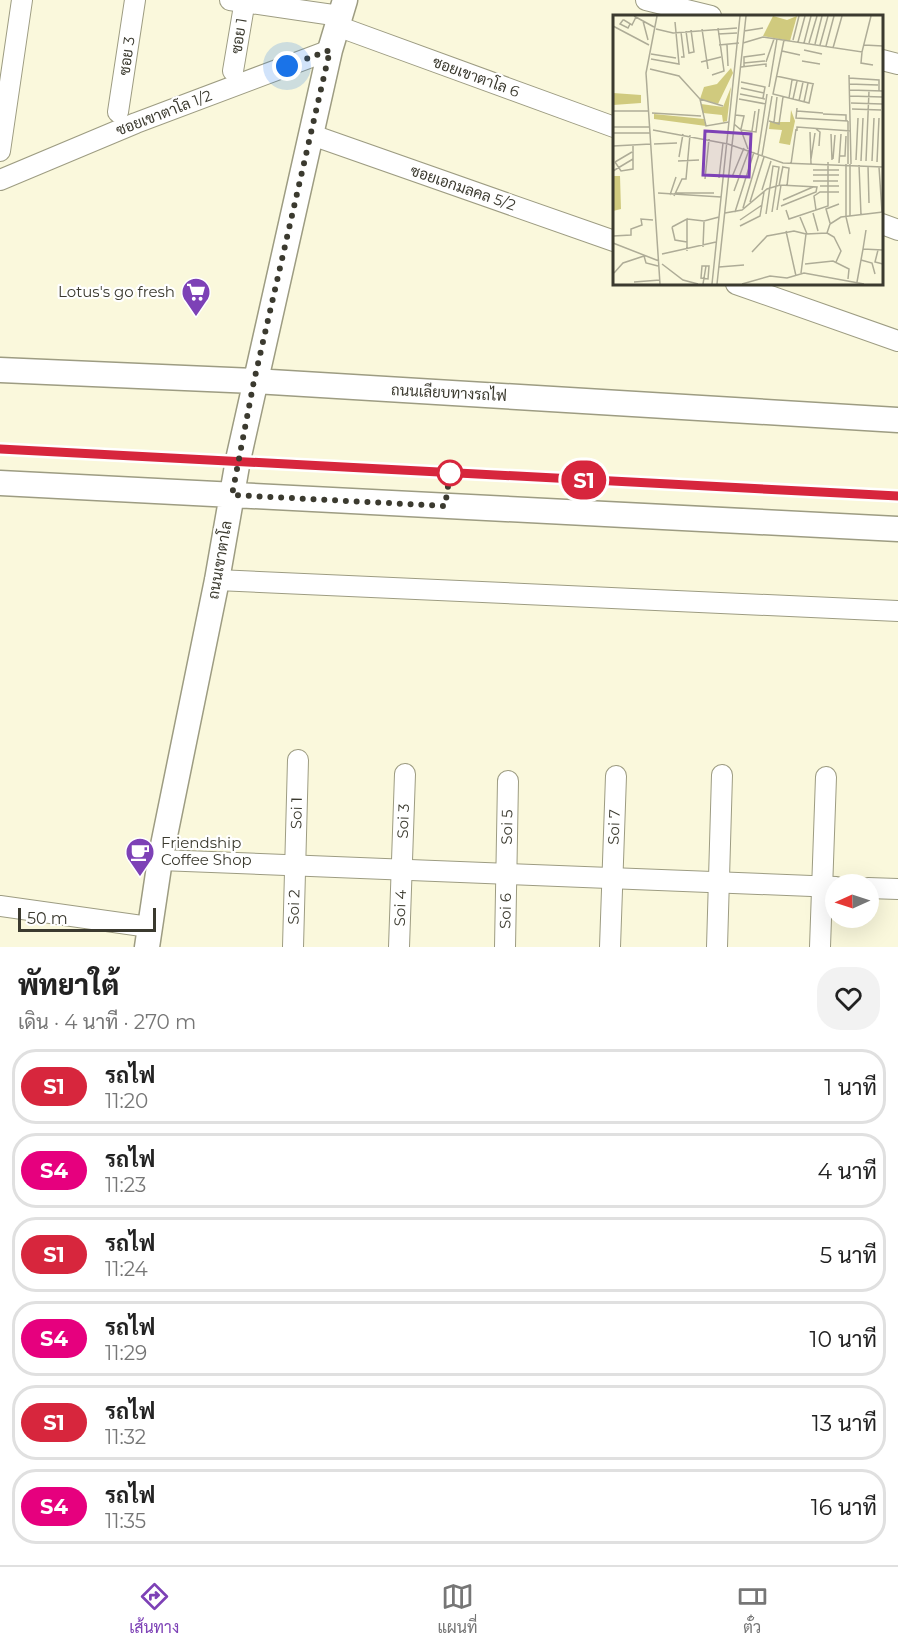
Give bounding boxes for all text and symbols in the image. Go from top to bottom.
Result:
inset map [613,15,883,285]
street label: ซอย 1 [226,17,251,55]
street label: ซอย 3 [114,35,139,77]
your location [272,51,302,81]
street label: ซอยเขาตาโล 6 [430,52,522,101]
street label: ซอยเขาตาโล 1/2 [113,86,214,140]
street label: ซอยเอกมลคล 5/2 [408,161,518,214]
supermarket icon: Lotus's go fresh [180,276,212,318]
place label: Lotus's go fresh [58,282,175,301]
street label: ถนนเลียบทางรถไฟ [391,380,507,405]
unlabelled marker [437,460,463,486]
line badge: S1 [557,460,611,500]
text: S1 [573,468,595,493]
street label: ถนนเขาตาโล [203,519,236,601]
street label: Soi 1 [286,797,306,829]
street label: Soi 3 [393,803,413,839]
street label: Soi 5 [497,809,516,845]
street label: Soi 7 [604,809,624,845]
place label: Friendship Coffee Shop [161,833,252,869]
cafe icon: Friendship Coffee Shop [124,836,156,878]
north arrow [825,874,879,928]
map controls [825,874,879,928]
street label: Soi 2 [284,889,304,925]
street label: Soi 4 [390,889,410,927]
street label: Soi 6 [495,893,515,929]
scale bar [18,905,156,932]
text: 50 m [27,909,68,928]
button: heart [817,967,880,1030]
text: พัทยาใต้ [18,968,119,1002]
text: เดิน · 4 นาที · 270 m [18,1010,196,1034]
text: รถไฟ [105,1062,155,1089]
text: S1 [43,1074,65,1099]
text: 1 นาที [824,1074,877,1101]
text: 11:20 [105,1089,148,1113]
text: รถไฟ [105,1146,155,1173]
text: S4 [40,1158,68,1183]
text: 4 นาที [818,1158,877,1185]
text: 11:23 [105,1173,146,1197]
text: รถไฟ [105,1230,155,1257]
text: S1 [43,1242,65,1267]
text: 5 นาที [820,1242,877,1269]
text: 11:24 [105,1257,148,1281]
text: รถไฟ [105,1314,155,1341]
text: S4 [40,1326,68,1351]
text: 10 นาที [810,1326,877,1353]
text: 11:29 [105,1341,147,1365]
text: รถไฟ [105,1398,155,1425]
text: S1 [43,1410,65,1435]
text: 13 นาที [812,1410,877,1437]
text: 11:32 [105,1425,146,1449]
text: รถไฟ [105,1482,155,1509]
text: S4 [40,1494,68,1519]
text: 16 นาที [811,1494,877,1521]
text: 11:35 [105,1509,146,1533]
tab: เส้นทาง [129,1580,179,1637]
tab: แผนที่ [438,1580,477,1637]
tab: ตั๋ว [736,1580,769,1637]

